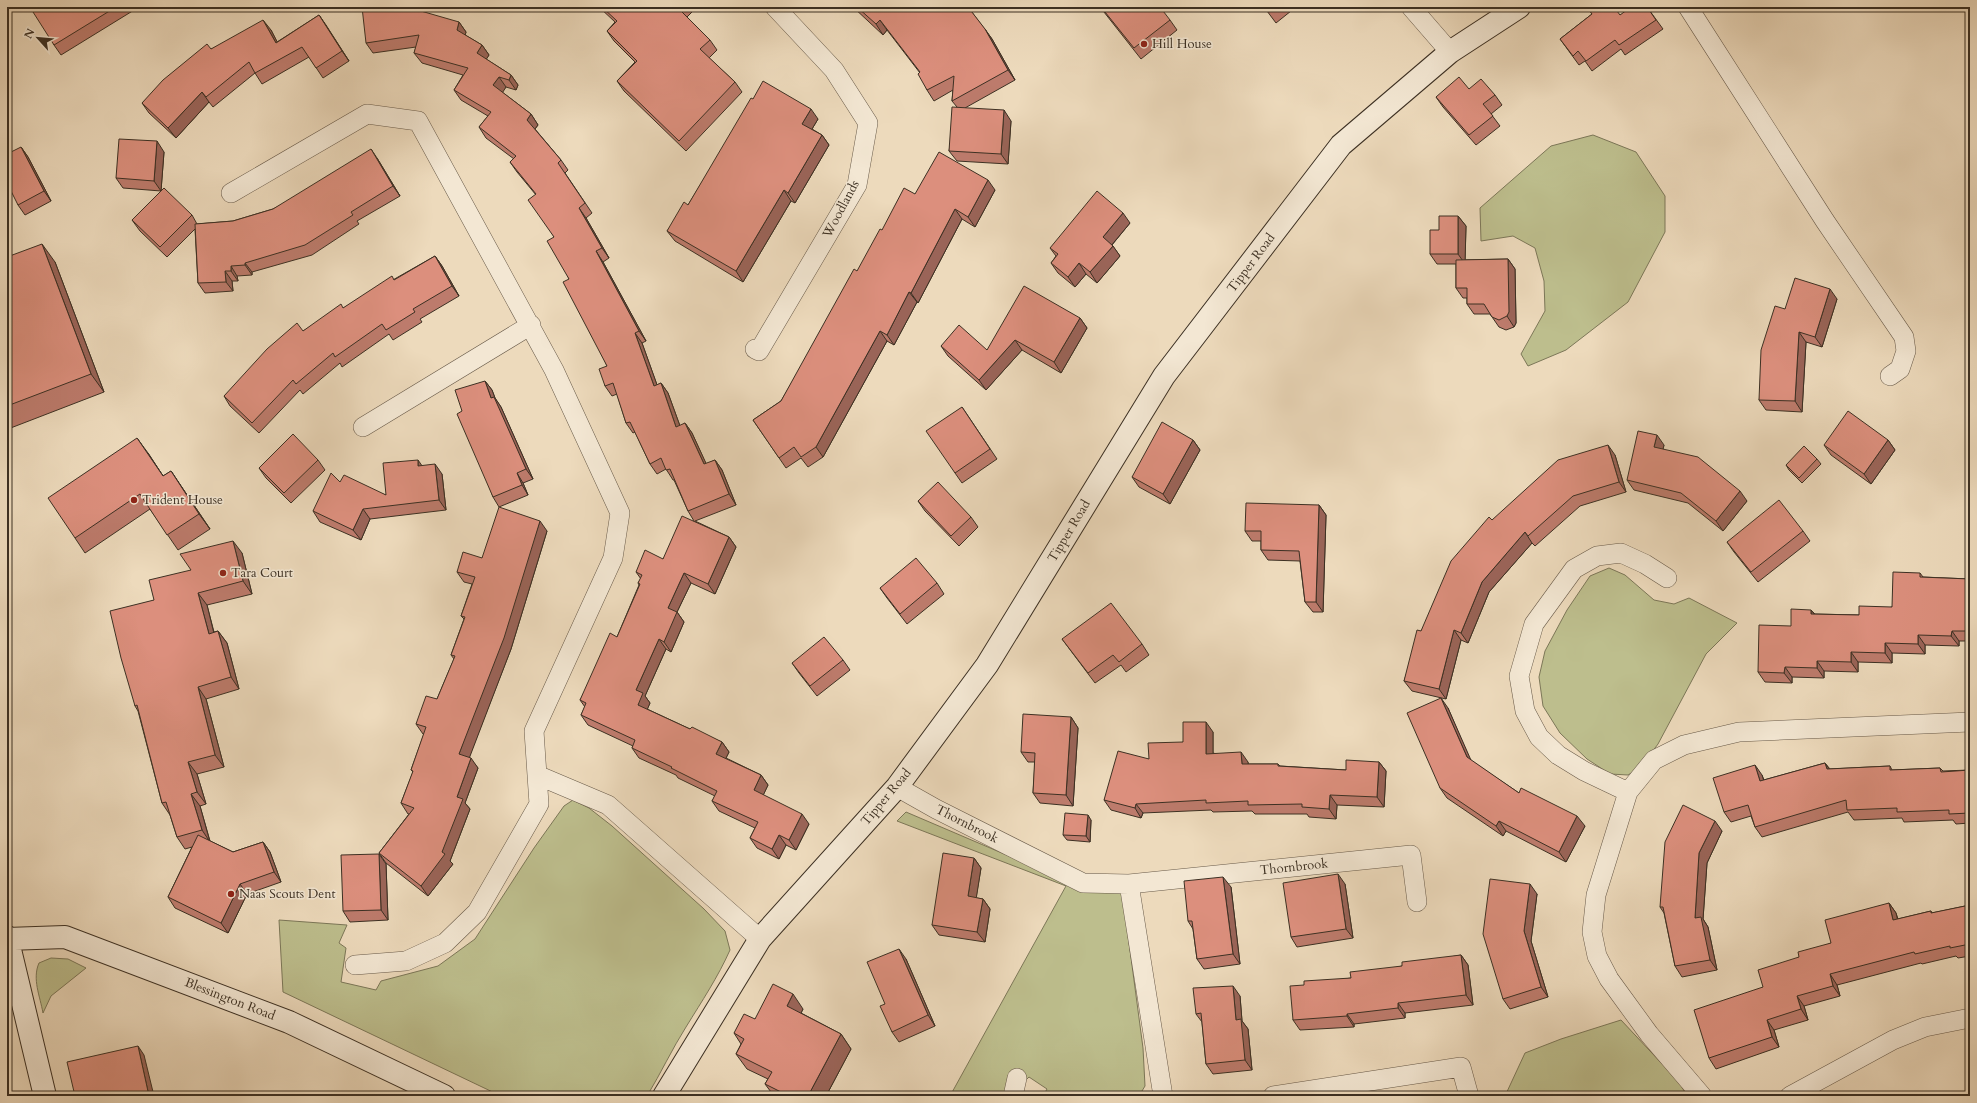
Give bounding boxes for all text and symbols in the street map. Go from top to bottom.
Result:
north arrow [18,18,58,58]
text: N [21,26,39,41]
place label: Hill House [1152,35,1212,53]
marker: Hill House [1139,39,1149,49]
street label: Woodlands [818,177,864,242]
street label: Tipper Road [1223,230,1279,296]
place label: Trident House [142,491,223,509]
marker: Trident House [129,495,139,505]
street label: Tipper Road [1043,496,1095,566]
place label: Tara Court [231,564,293,582]
marker: Tara Court [218,568,228,578]
street label: Tipper Road [857,764,915,830]
street label: Thornbrook [932,800,1002,848]
street label: Thornbrook [1259,854,1329,880]
place label: Naas Scouts Dent [239,885,336,903]
marker: Naas Scouts Dent [226,889,236,899]
street label: Blessington Road [182,973,278,1025]

